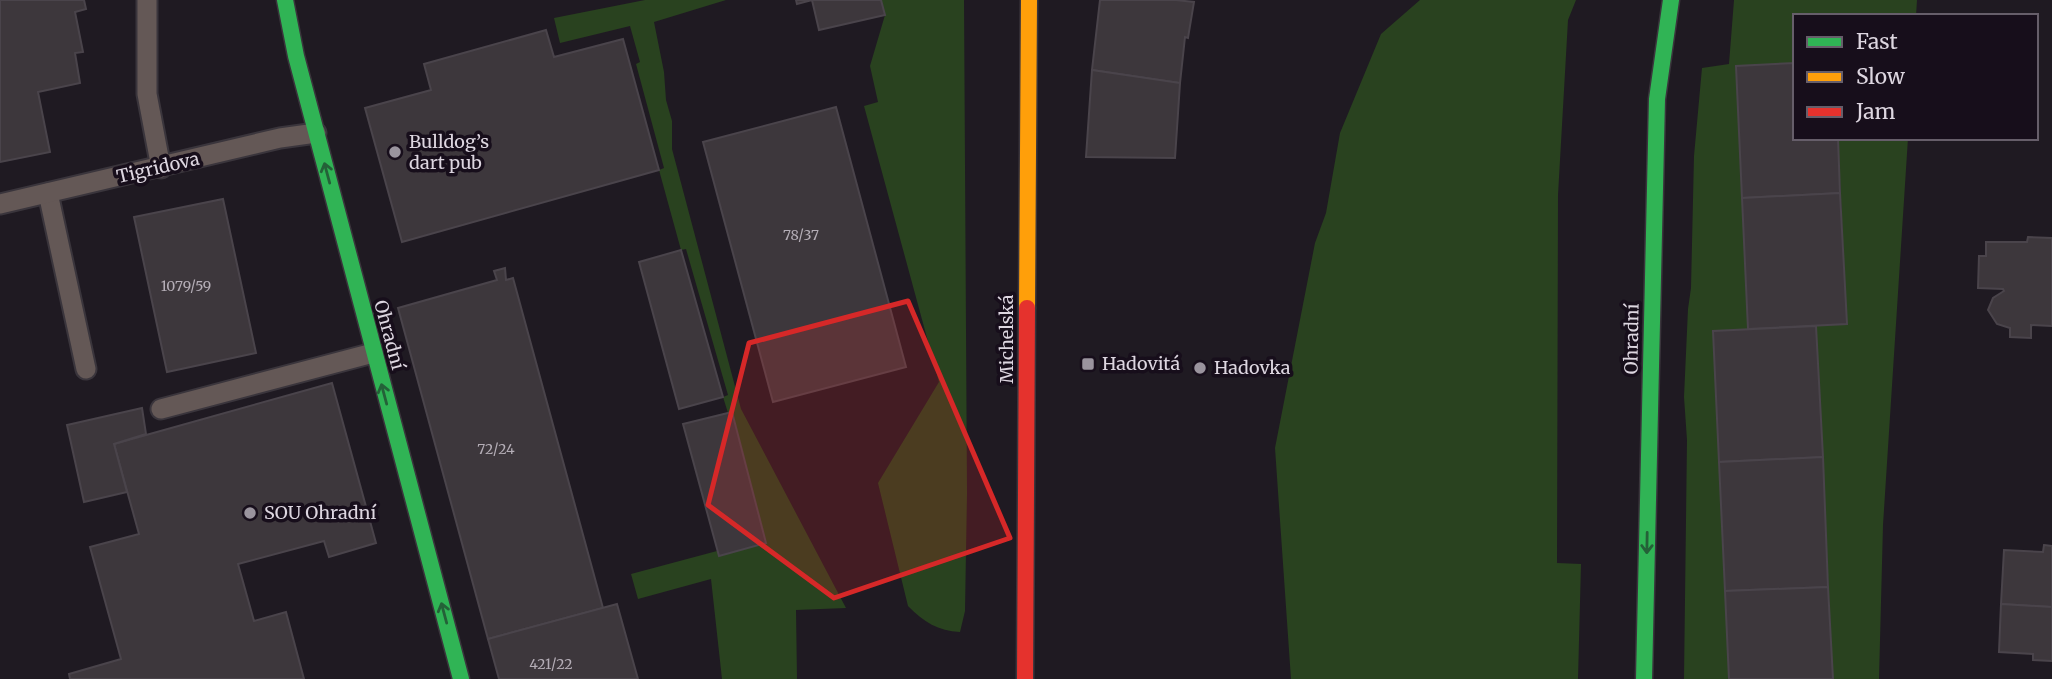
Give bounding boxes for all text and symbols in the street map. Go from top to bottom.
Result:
legend [1793,14,2038,140]
text: Fast [1856,28,1898,55]
text: Slow [1856,63,1905,90]
text: Jam [1855,98,1895,125]
place label: Bulldog’s dart pub [409,130,489,174]
marker: Bulldog’s dart pub [387,144,403,160]
street label: Tigridova [114,147,202,188]
one-way arrow [319,163,332,185]
house number: 78/37 [783,226,819,244]
house number: 1079/59 [161,277,211,295]
street label: Michelská [995,294,1018,383]
street label: Ohradní [369,298,410,373]
street label: Ohradní [1619,302,1644,375]
place label: Hadovitá [1102,352,1180,375]
marker: Hadovitá [1080,356,1096,372]
place label: Hadovka [1214,356,1291,379]
marker: Hadovka [1192,360,1208,376]
one-way arrow [377,383,390,405]
house number: 72/24 [477,440,515,458]
place label: SOU Ohradní [264,501,378,524]
marker: SOU Ohradní [242,505,258,521]
one-way arrow [1641,531,1654,554]
one-way arrow [436,602,449,624]
house number: 421/22 [529,655,573,673]

